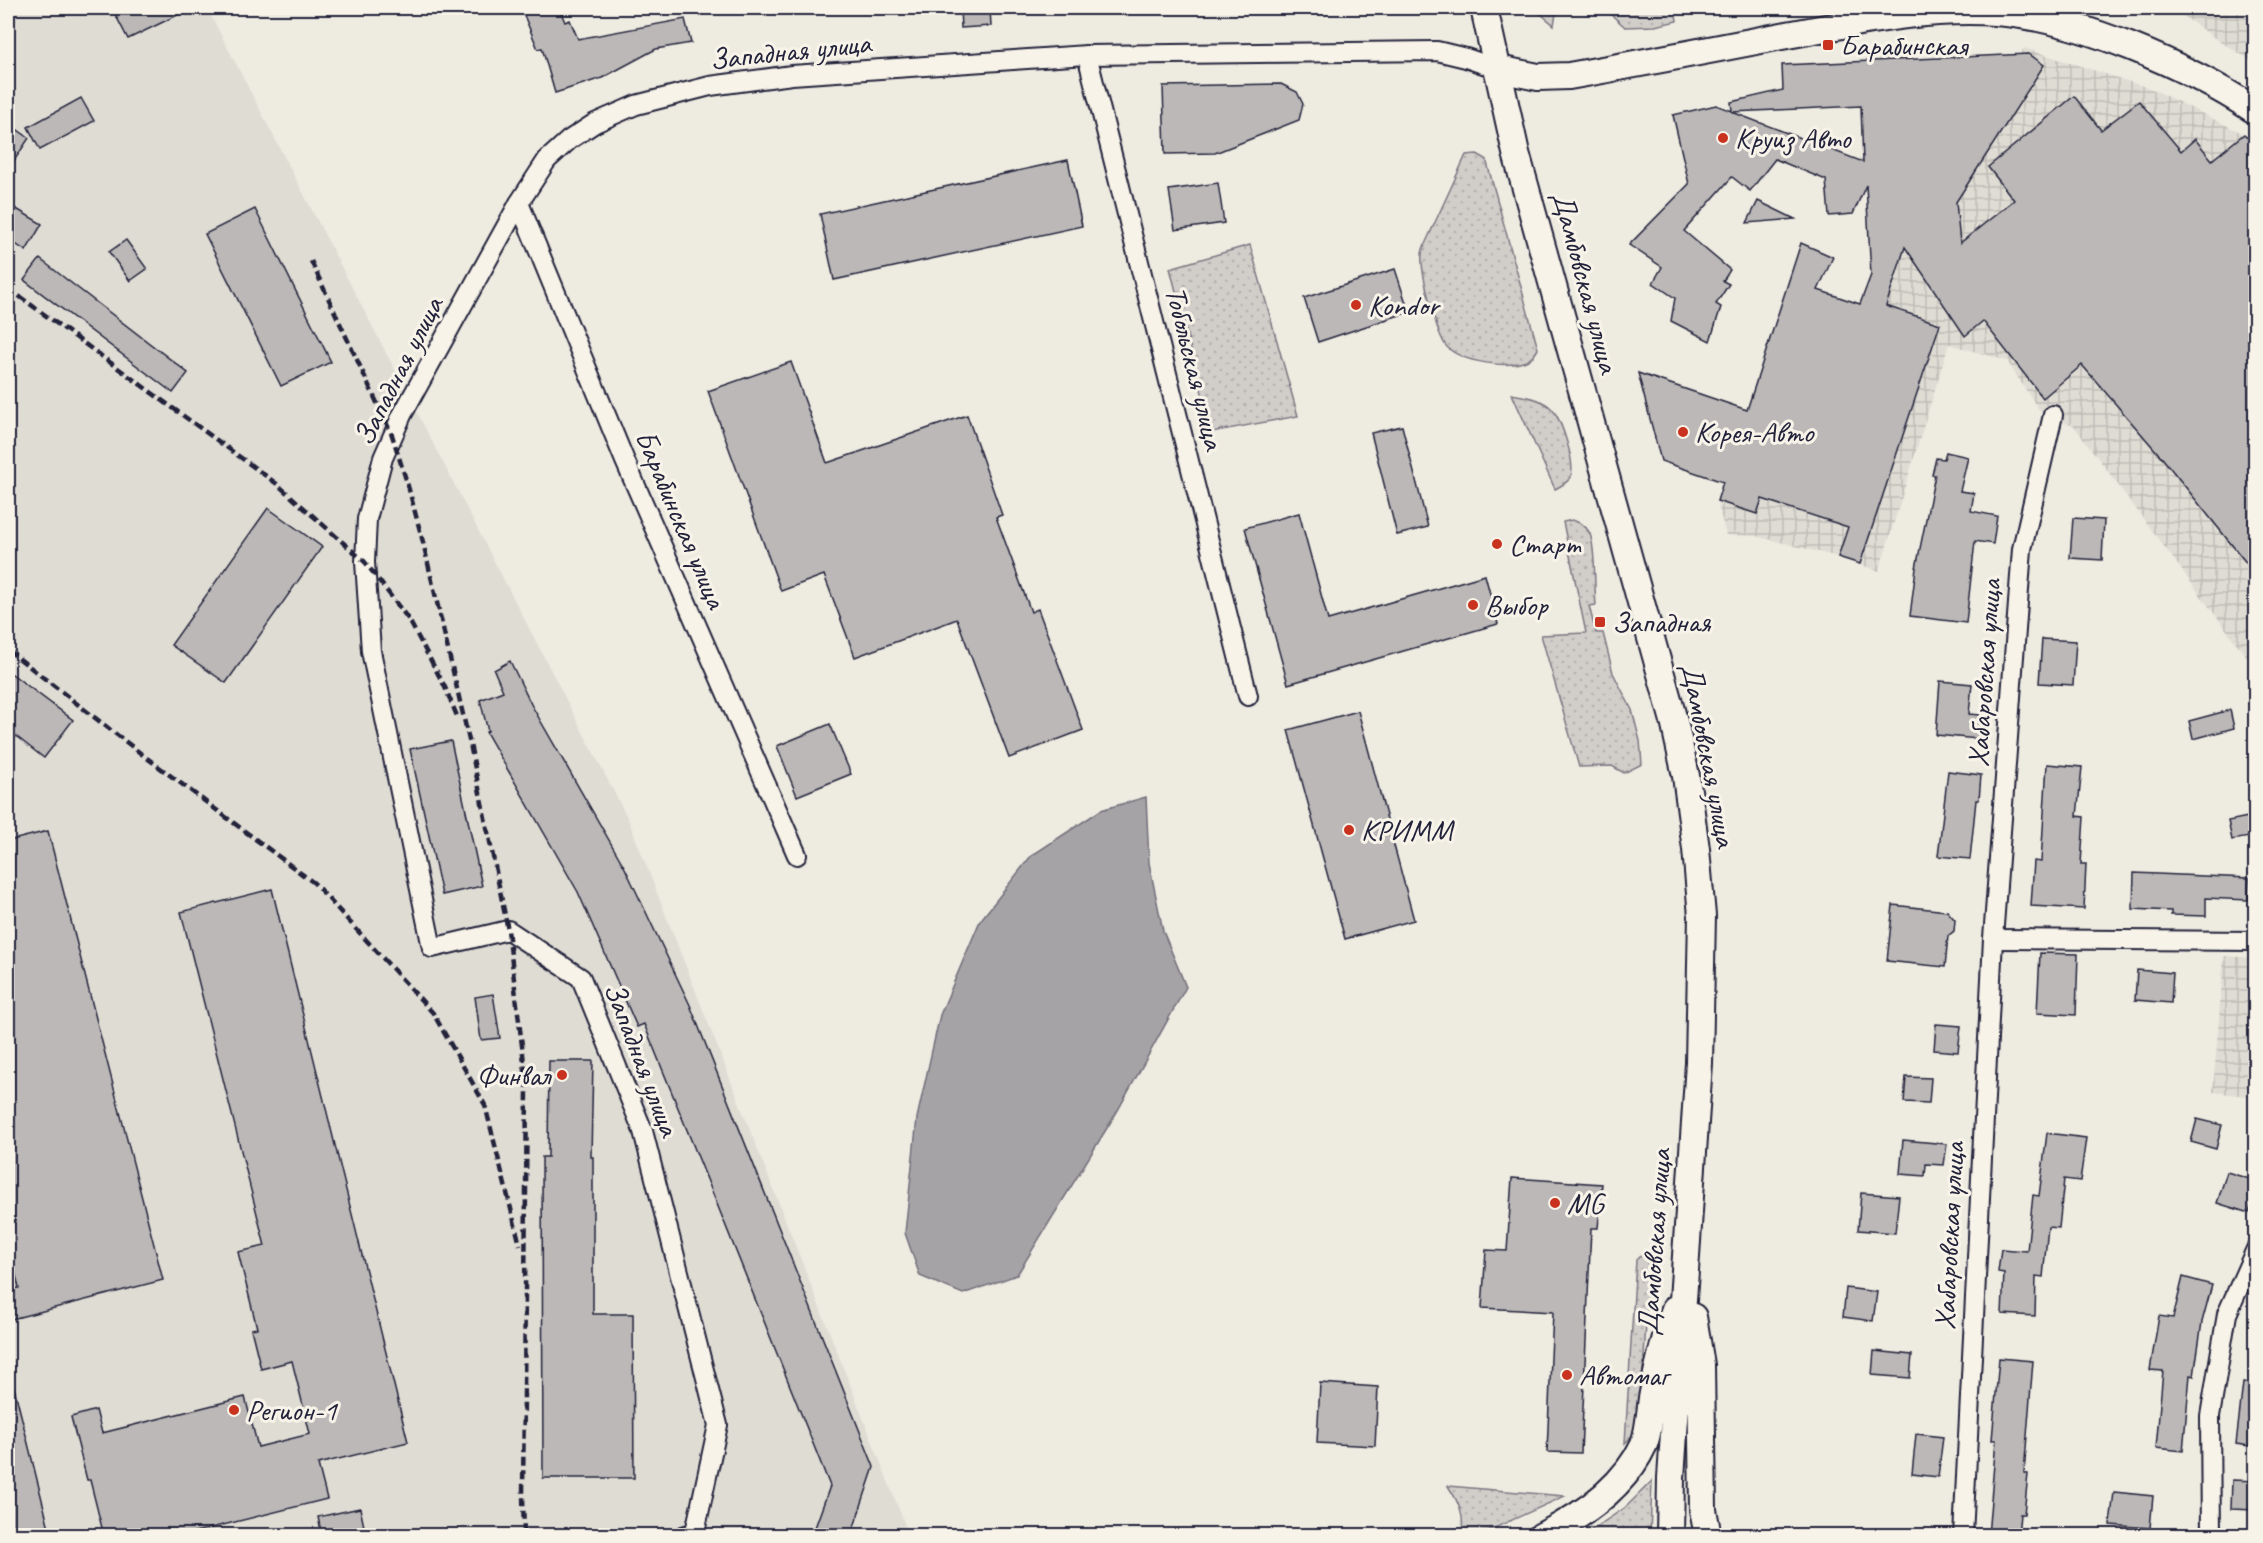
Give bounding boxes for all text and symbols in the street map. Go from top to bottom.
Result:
street label: Западная улица [708,23,874,78]
place label: Барабинская [1840,26,1970,64]
marker: Барабинская [1821,38,1835,52]
place label: Круиз Авто [1735,119,1852,157]
marker: Круиз Авто [1716,131,1730,145]
street label: Дамбовская улица [1544,187,1629,379]
street label: Тобольская улица [1156,283,1234,455]
place label: Kondor [1368,286,1441,324]
street label: Западная улица [344,289,452,452]
marker: Kondor [1349,298,1363,312]
place label: Корея-Авто [1695,413,1815,451]
street label: Барабинская улица [626,424,736,616]
marker: Корея-Авто [1676,425,1690,439]
place label: Старт [1509,525,1582,563]
marker: Старт [1490,537,1504,551]
street label: Хабаровская улица [1958,576,2010,768]
place label: Выбор [1485,586,1549,624]
marker: Выбор [1466,598,1480,612]
place label: Западная [1612,603,1711,641]
marker: Западная [1593,615,1607,629]
street label: Дамбовская улица [1673,660,1746,852]
place label: КРИММ [1361,811,1455,849]
marker: КРИММ [1342,823,1356,837]
street label: Западная улица [595,977,689,1143]
place label: Финвал [477,1056,552,1094]
marker: Финвал [555,1068,569,1082]
street label: Хабаровская улица [1925,1139,1973,1331]
street label: Дамбовская улица [1629,1146,1680,1336]
place label: MG [1567,1184,1607,1222]
marker: MG [1548,1196,1562,1210]
place label: Автомаг [1579,1356,1672,1394]
marker: Автомаг [1560,1368,1574,1382]
place label: Регион-1 [246,1391,338,1429]
marker: Регион-1 [227,1403,241,1417]

